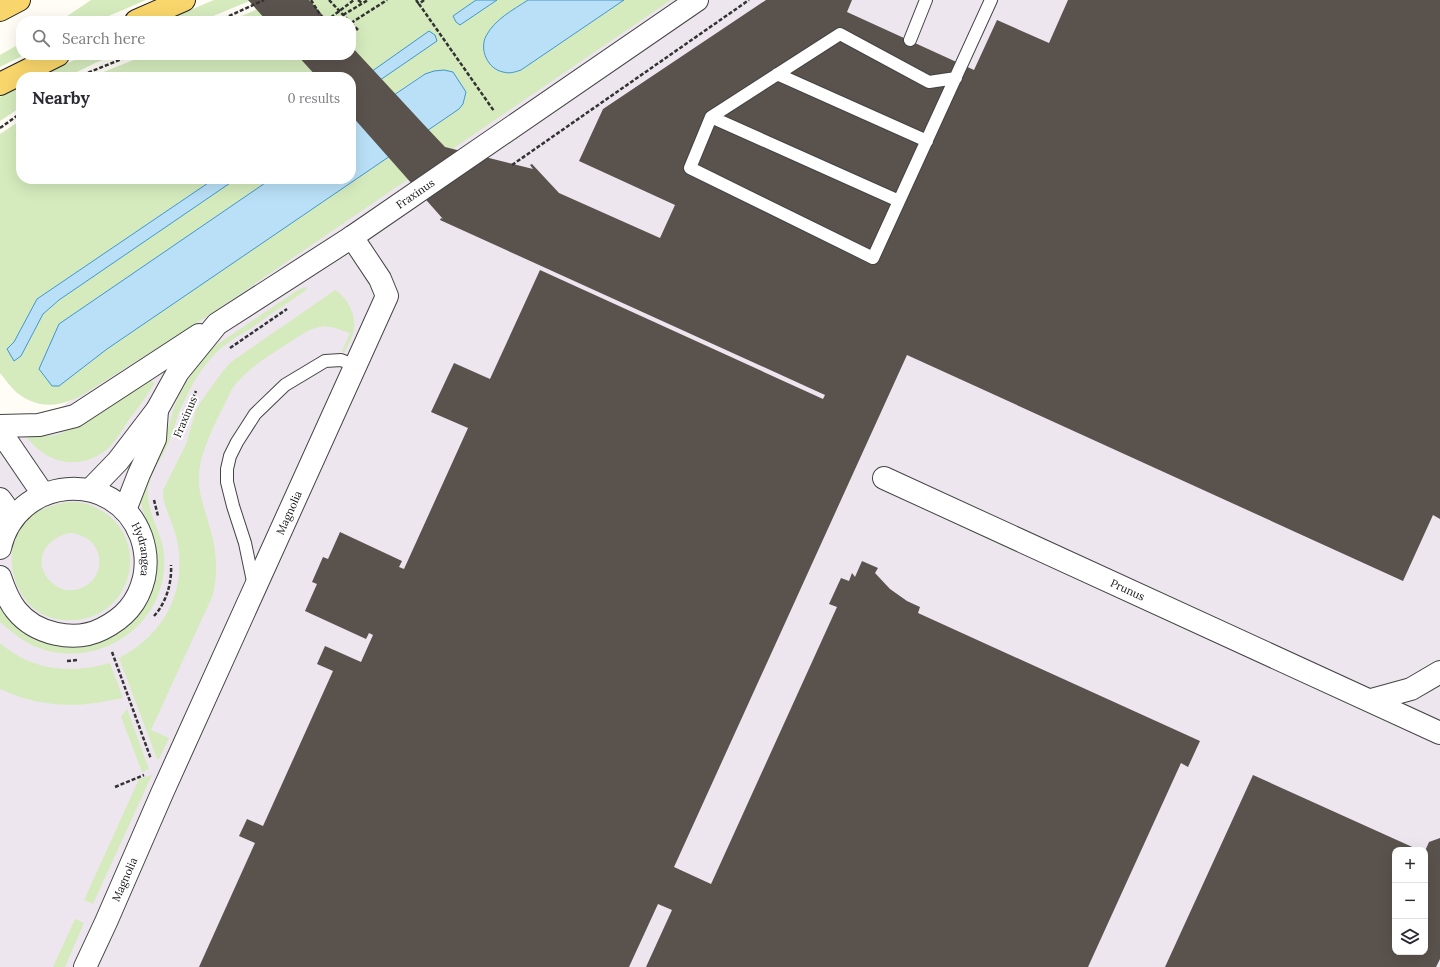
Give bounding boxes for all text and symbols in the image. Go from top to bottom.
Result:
search box [16,16,356,60]
icon: search [30,27,52,49]
text: Search here [62,29,145,48]
text: Nearby [32,87,90,109]
text: 0 results [288,90,340,107]
street label: Fraxinus [393,176,437,212]
street label: Fraxinus [170,394,200,440]
street label: Magnolia [273,488,305,537]
street label: Hydrangea [129,519,153,578]
street label: Prunus [1108,576,1147,604]
map controls [1392,847,1428,955]
button: + [1392,847,1428,883]
street label: Magnolia [109,855,140,904]
button: − [1392,883,1428,919]
button: layers [1392,919,1428,955]

